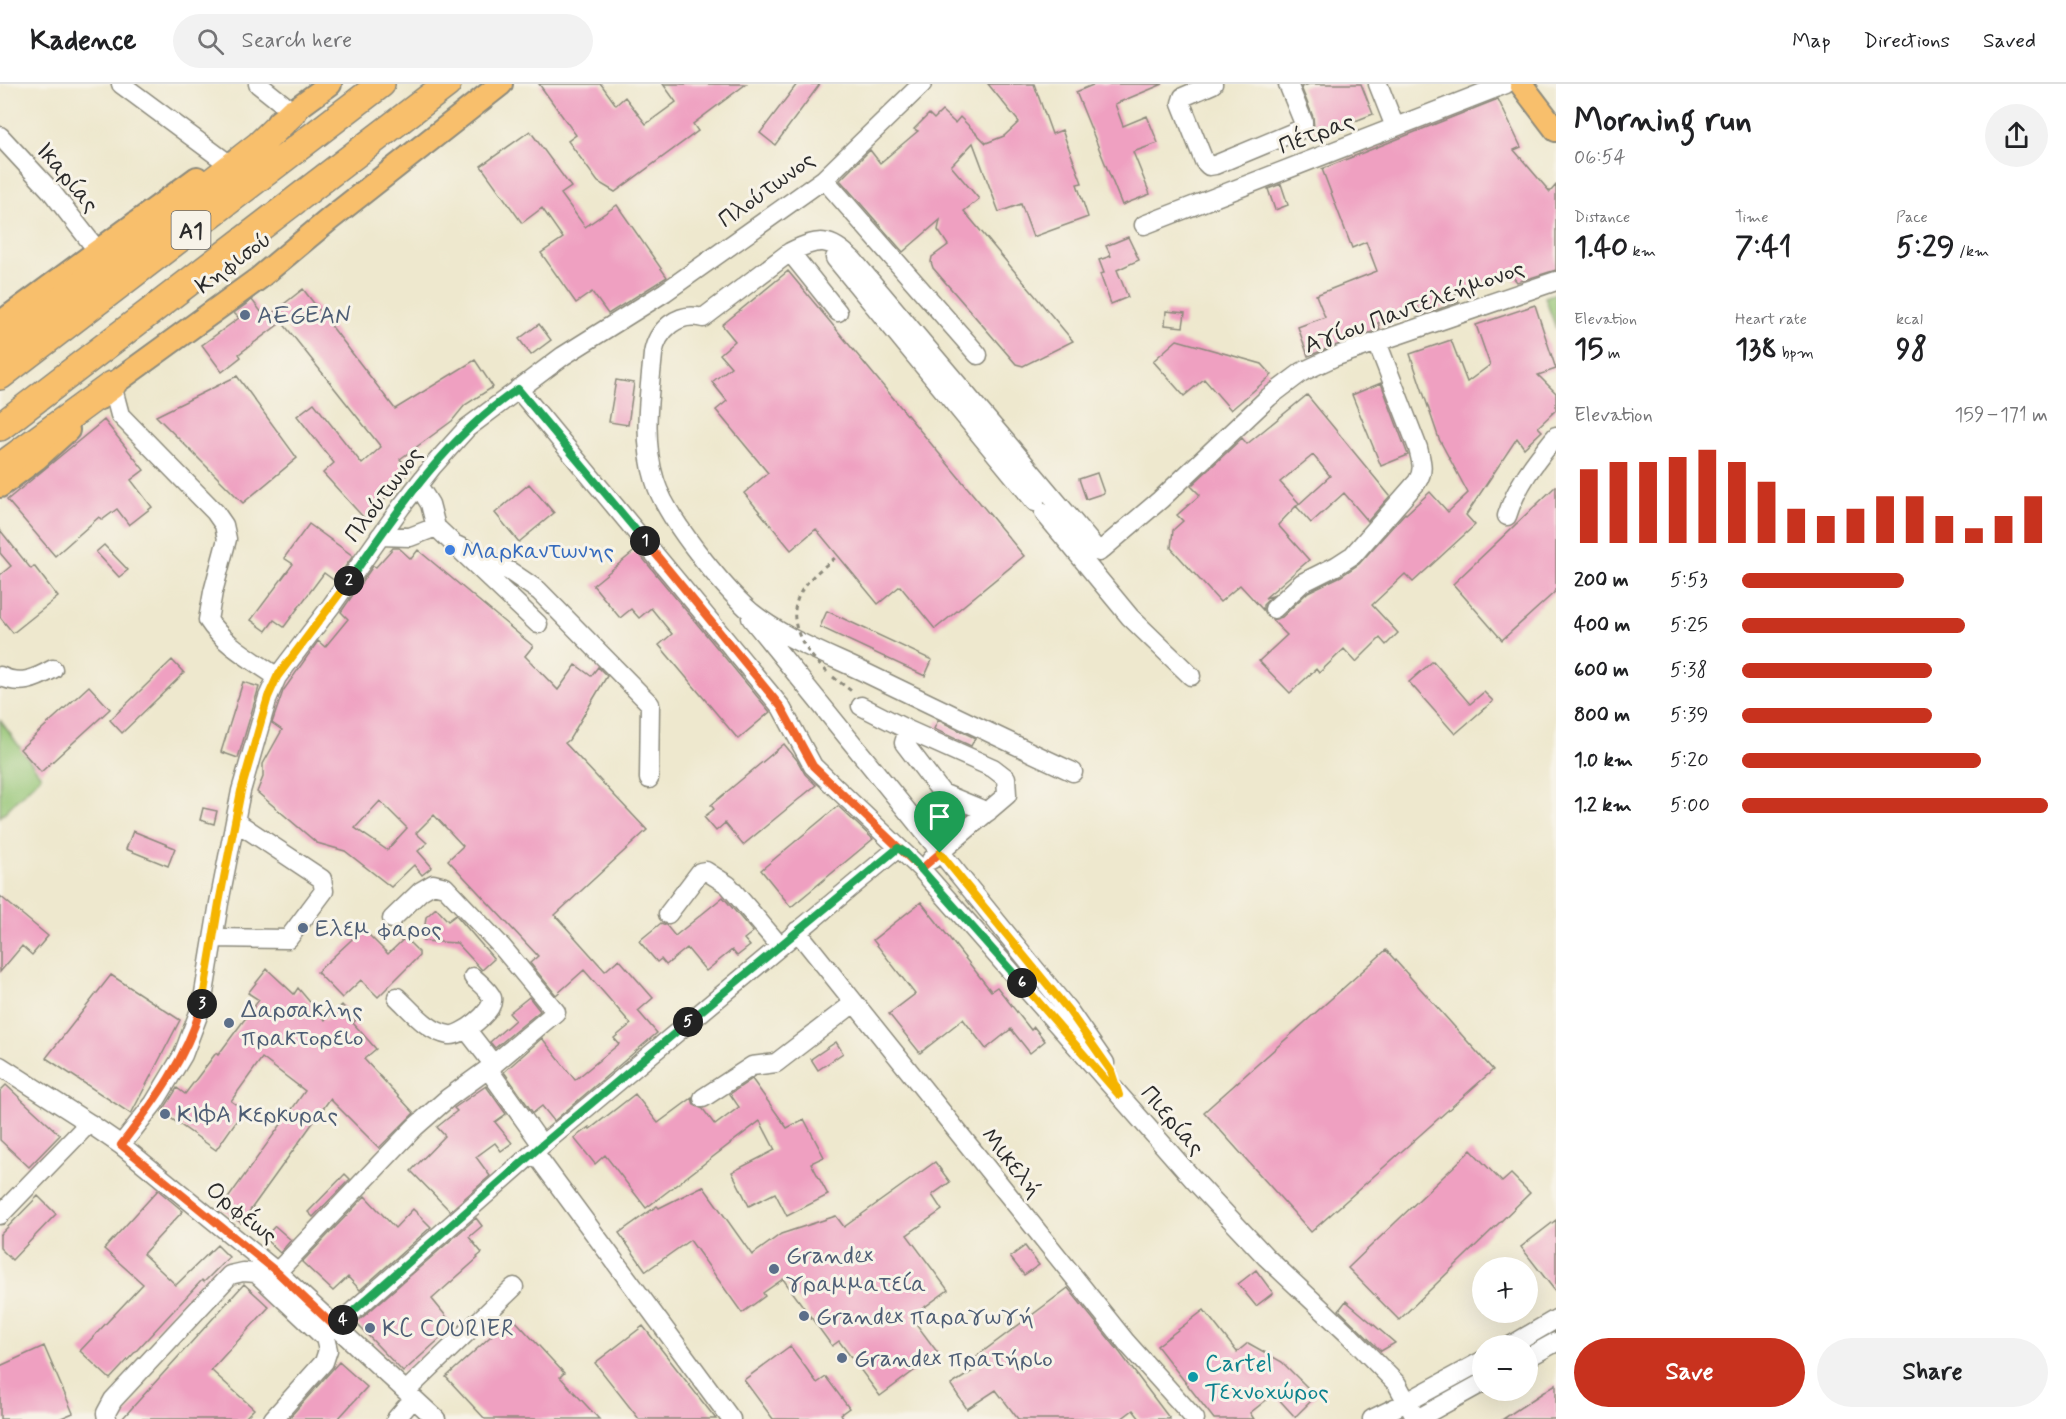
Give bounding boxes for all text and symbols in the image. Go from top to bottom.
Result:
search box [173,14,593,68]
text: Kadence [30,23,137,60]
icon: search [194,25,227,58]
text: Search here [242,27,352,55]
text: Map [1792,27,1831,55]
text: Directions [1864,27,1950,55]
text: Saved [1983,27,2036,55]
text: Morning run [1574,99,1752,143]
button: share [1985,104,2048,167]
street label: Πέτρας [1274,105,1359,163]
street label: Ικαρίας [28,136,105,220]
text: 06:54 [1574,144,1626,171]
street label: Πλούτωνος [712,145,821,236]
text: Distance [1574,207,1630,228]
text: Time [1735,207,1769,228]
text: Pace [1896,207,1928,228]
road number: Α1 [172,211,210,249]
street label: Κηφισού [190,224,278,302]
text: 1.40 [1574,228,1628,267]
text: 7:41 [1735,228,1792,267]
text: 5:29 [1896,228,1955,267]
text: km [1628,241,1656,262]
text: /km [1955,241,1989,262]
street label: Αγίου Παντελεήμονος [1300,253,1529,362]
place label: AEGEAN [257,301,352,332]
marker: AEGEAN [238,308,252,322]
text: Elevation [1574,309,1637,330]
text: Heart rate [1735,309,1807,330]
text: kcal [1896,309,1923,330]
text: 15 [1574,330,1603,369]
text: 138 [1735,330,1777,369]
text: 98 [1896,330,1927,369]
text: m [1603,343,1620,364]
text: bpm [1777,343,1814,364]
text: Elevation [1574,402,1653,429]
text: 159–171 m [1954,402,2048,429]
street label: Πλούτωνος [338,441,430,549]
pin: 1 [630,526,660,556]
text: 1 [641,530,649,551]
place label: Μαρκαντωνης [462,536,614,567]
marker: Μαρκαντωνης [443,543,457,557]
pin: 2 [334,566,364,596]
text: 200 m [1574,567,1629,594]
text: 5:53 [1670,567,1708,594]
text: 2 [345,570,353,591]
text: 400 m [1574,612,1630,639]
text: 5:25 [1670,612,1708,639]
text: 600 m [1574,657,1629,684]
text: 5:38 [1670,657,1707,684]
text: 800 m [1574,702,1630,729]
text: 5:39 [1670,702,1708,729]
text: 1.0 km [1574,747,1633,774]
text: 5:20 [1670,747,1709,774]
pin [914,791,965,853]
text: 1.2 km [1574,792,1631,819]
text: 5:00 [1670,792,1710,819]
icon: arrive [923,800,956,833]
place label: Ελεμ φαρος [315,914,442,945]
marker: Ελεμ φαρος [296,921,310,935]
pin: 6 [1007,968,1037,998]
text: 6 [1018,972,1026,993]
pin: 3 [187,989,217,1019]
text: 3 [198,993,206,1014]
place label: Δαρσακλης πρακτορειο [241,995,363,1054]
pin: 5 [673,1007,703,1037]
text: 5 [683,1011,693,1032]
marker: Δαρσακλης πρακτορειο [222,1016,236,1030]
street label: Πιερίας [1133,1079,1211,1163]
place label: ΚΙΦΑ Κερκυρας [177,1100,338,1131]
marker: ΚΙΦΑ Κερκυρας [158,1107,172,1121]
street label: Μικελή [973,1121,1049,1205]
street label: Ορφέως [199,1174,284,1252]
place label: Grandex γραμματεία [786,1241,926,1300]
map controls [1472,1257,1538,1401]
button: + [1472,1257,1538,1323]
marker: Grandex γραμματεία [767,1262,781,1276]
place label: Grandex παραγωγή [816,1302,1034,1333]
pin: 4 [328,1305,358,1335]
text: 4 [338,1309,348,1330]
marker: Grandex παραγωγή [797,1309,811,1323]
place label: KC COURIER [382,1314,514,1345]
marker: KC COURIER [363,1321,377,1335]
button: − [1472,1335,1538,1401]
button: Save [1574,1338,1805,1407]
button: Share [1817,1338,2048,1407]
place label: Grandex πρατήριο [854,1344,1053,1375]
place label: Cartel Τεχνοχώρος [1205,1349,1329,1408]
marker: Grandex πρατήριο [835,1351,849,1365]
marker: Cartel Τεχνοχώρος [1186,1370,1200,1384]

